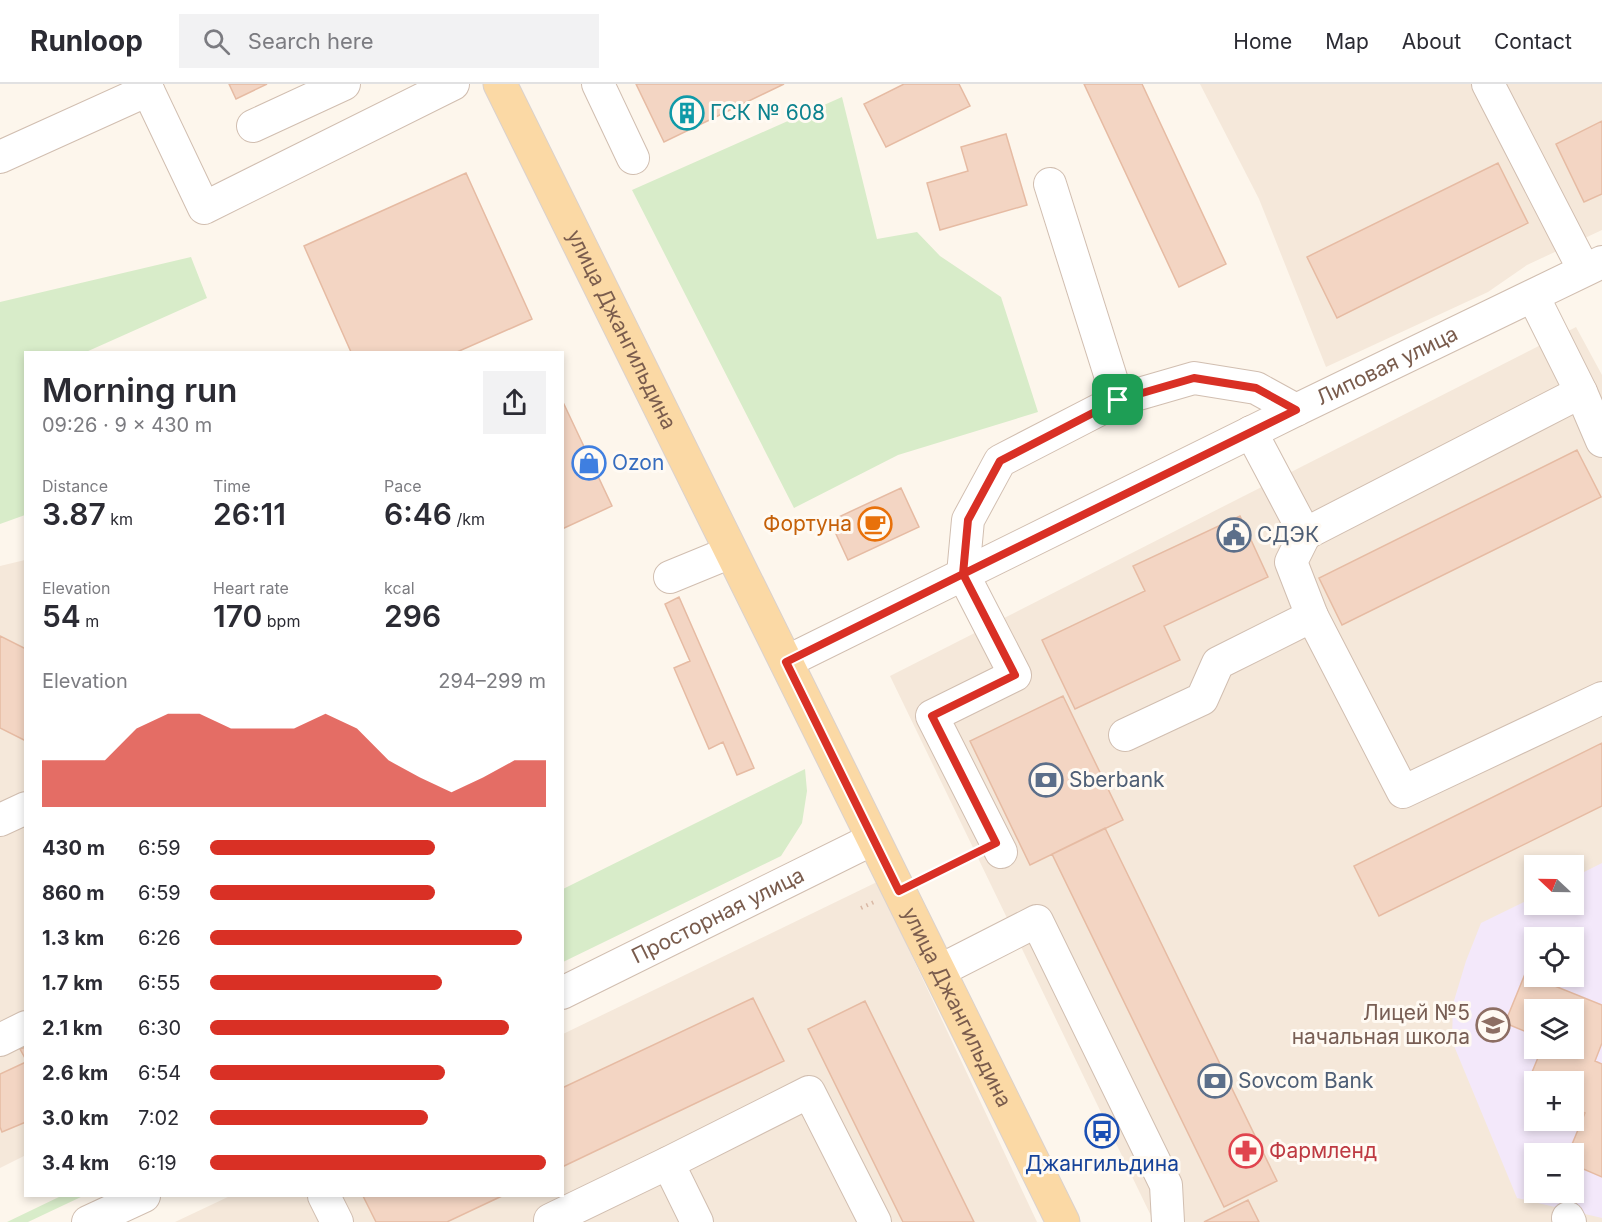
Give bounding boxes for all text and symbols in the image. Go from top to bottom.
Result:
search box [179,14,599,68]
text: Runloop [30,24,143,58]
icon: search [200,25,233,58]
text: Search here [248,28,374,54]
text: Home [1233,29,1292,54]
text: Map [1325,29,1369,54]
text: About [1402,29,1461,54]
text: Contact [1494,29,1572,54]
building icon: ГСК № 608 [669,95,705,131]
place label: ГСК № 608 [710,100,825,125]
street label: улица Джангильдина [562,225,682,433]
street label: Липовая улица [1312,321,1462,410]
text: Morning run [42,370,237,410]
button: share [483,371,546,434]
pin [1092,374,1143,425]
icon: arrive [1101,383,1134,416]
text: 09:26 · 9 × 430 m [42,413,212,437]
shop icon: Ozon [571,445,607,481]
place label: Ozon [612,450,664,475]
text: Distance [42,476,108,496]
text: Time [213,476,251,496]
text: Pace [384,476,422,496]
text: 3.87 [42,496,106,532]
text: 26:11 [213,496,286,532]
text: 6:46 [384,496,452,532]
cafe icon: Фортуна [857,506,893,542]
text: km [106,509,133,529]
text: /km [452,509,485,529]
place label: Фортуна [763,511,852,536]
public building icon: СДЭК [1216,517,1252,553]
place label: СДЭК [1257,522,1319,547]
text: Elevation [42,578,111,598]
text: Heart rate [213,578,289,598]
text: kcal [384,578,415,598]
text: 54 [42,598,81,634]
text: 170 [213,598,262,634]
text: 296 [384,598,441,634]
text: m [81,611,99,631]
text: bpm [262,611,300,631]
text: Elevation [42,669,128,693]
text: 294–299 m [438,669,546,693]
bank icon: Sberbank [1028,762,1064,798]
place label: Sberbank [1069,767,1165,792]
text: 430 m [42,836,105,860]
text: 6:59 [138,836,181,860]
north arrow [1524,855,1584,915]
map controls [1524,855,1584,1203]
street label: Просторная улица [627,862,808,969]
text: 860 m [42,881,104,905]
text: 6:59 [138,881,181,905]
street label: улица Джангильдина [897,903,1017,1111]
text: 1.3 km [42,926,104,950]
text: 6:26 [138,926,181,950]
button: locate [1524,927,1584,987]
text: 1.7 km [42,971,103,995]
text: 6:55 [138,971,180,995]
button: layers [1524,999,1584,1059]
place label: Лицей №5 начальная школа [1292,1000,1470,1049]
school or university icon: Лицей №5 начальная школа [1475,1007,1511,1043]
text: 2.1 km [42,1016,103,1040]
text: 6:30 [138,1016,181,1040]
text: 2.6 km [42,1061,108,1085]
text: 6:54 [138,1061,181,1085]
bank icon: Sovcom Bank [1197,1063,1233,1099]
place label: Sovcom Bank [1238,1068,1374,1093]
button: + [1524,1071,1584,1131]
text: 3.0 km [42,1106,109,1130]
text: 7:02 [138,1106,179,1130]
bus stop icon: Джангильдина [1084,1113,1120,1149]
pharmacy icon: Фармленд [1228,1133,1264,1169]
place label: Фармленд [1269,1138,1377,1163]
button: − [1524,1143,1584,1203]
text: 3.4 km [42,1151,109,1175]
text: 6:19 [138,1151,177,1175]
place label: Джангильдина [1025,1151,1179,1176]

